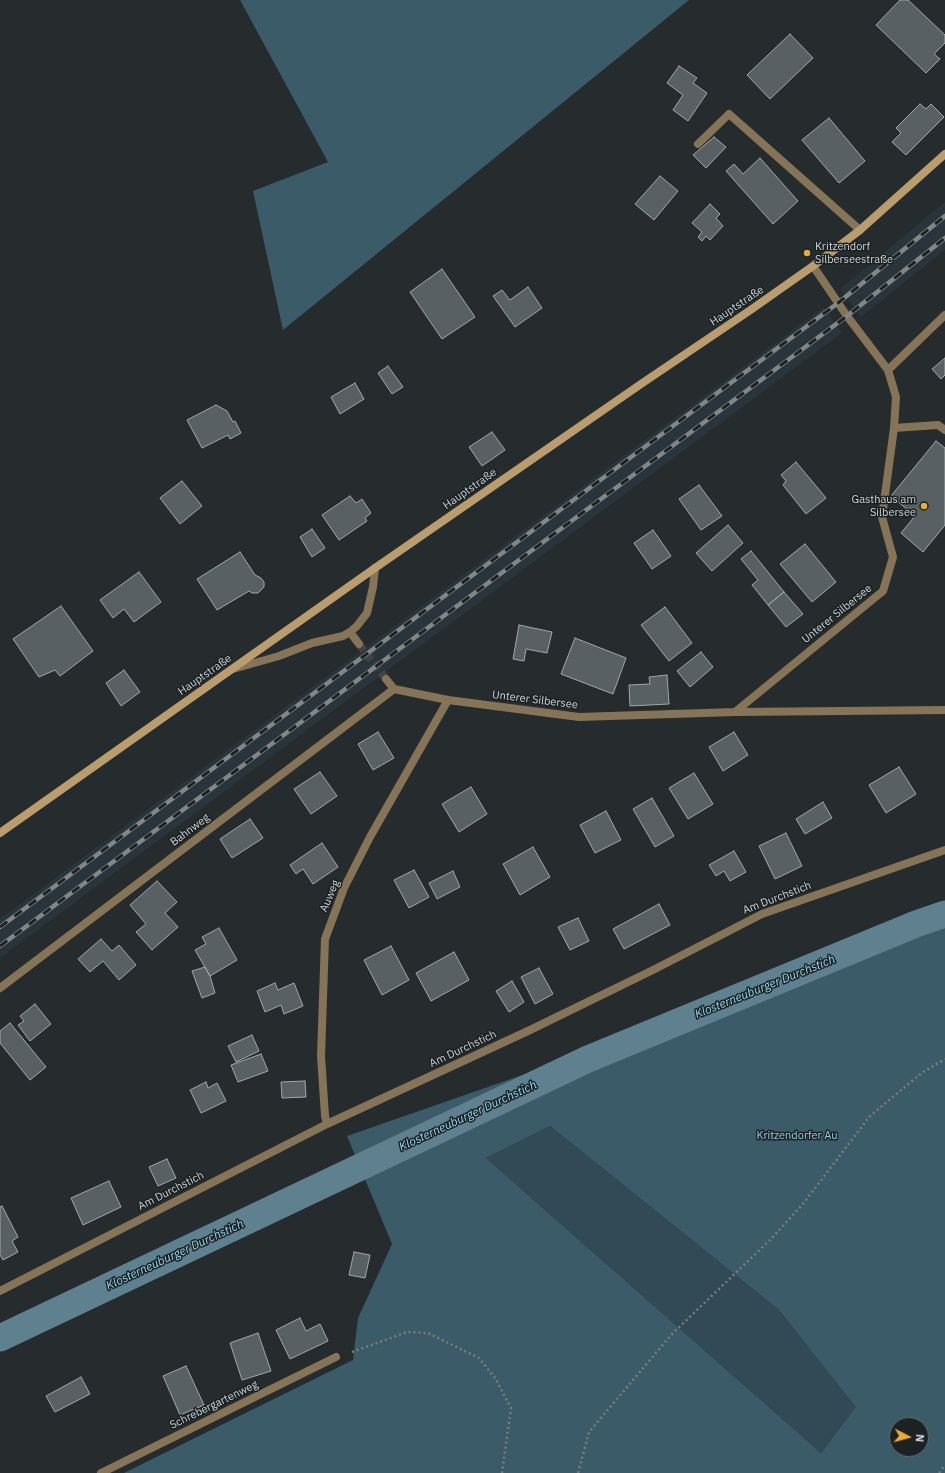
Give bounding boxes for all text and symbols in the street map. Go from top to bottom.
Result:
place label: Kritzendorf Silberseestraße [815,240,893,266]
marker: Kritzendorf Silberseestraße [802,248,812,258]
street label: Hauptstraße [708,283,766,329]
street label: Hauptstraße [441,466,499,512]
place label: Gasthaus am Silbersee [852,493,916,519]
marker: Gasthaus am Silbersee [919,501,929,511]
street label: Unterer Silbersee [799,582,875,646]
street label: Hauptstraße [176,652,234,698]
street label: Unterer Silbersee [491,688,579,712]
street label: Bahnweg [168,811,212,849]
street label: Auweg [317,878,343,914]
street label: Am Durchstich [741,879,813,917]
water label: Klosterneuburger Durchstich [693,952,837,1022]
street label: Am Durchstich [427,1028,499,1070]
water label: Klosterneuburger Durchstich [397,1078,539,1154]
park label: Kritzendorfer Au [757,1129,837,1143]
street label: Am Durchstich [136,1169,206,1213]
water label: Klosterneuburger Durchstich [104,1217,246,1293]
street label: Schrebergartenweg [168,1378,260,1432]
north arrow [889,1417,929,1457]
text: N [913,1433,927,1443]

